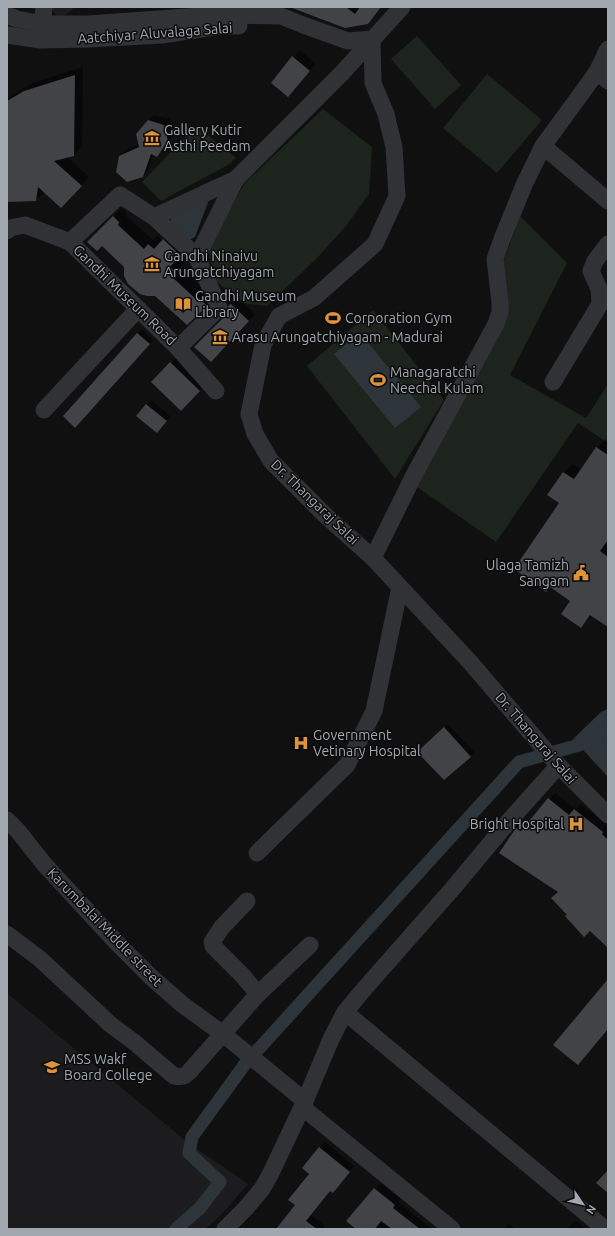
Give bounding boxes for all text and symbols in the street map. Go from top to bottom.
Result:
street label: Aatchiyar Aluvalaga Salai [77,20,233,46]
place label: Gallery Kutir Asthi Peedam [164,122,250,154]
museum icon: Gallery Kutir Asthi Peedam [143,129,161,147]
street label: Gandhi Museum Road [70,242,180,348]
place label: Gandhi Ninaivu Arungatchiyagam [164,248,274,280]
museum icon: Gandhi Ninaivu Arungatchiyagam [143,255,161,273]
place label: Gandhi Museum Library [195,288,296,320]
library icon: Gandhi Museum Library [174,295,192,313]
sports icon: Corporation Gym [324,309,342,327]
place label: Corporation Gym [345,310,452,326]
museum icon: Arasu Arungatchiyagam - Madurai [211,328,229,346]
place label: Arasu Arungatchiyagam - Madurai [232,329,443,345]
place label: Managaratchi Neechal Kulam [390,364,483,396]
sports icon: Managaratchi Neechal Kulam [369,371,387,389]
street label: Dr. Thangaraj Salai [268,456,362,548]
place label: Ulaga Tamizh Sangam [486,557,569,589]
public building icon: Ulaga Tamizh Sangam [572,564,590,582]
street label: Dr. Thangaraj Salai [492,689,580,787]
place label: Government Vetinary Hospital [313,727,421,759]
hospital icon: Government Vetinary Hospital [292,734,310,752]
hospital icon: Bright Hospital [567,815,585,833]
place label: Bright Hospital [470,816,564,832]
street label: Karumbalai Middle street [44,864,166,990]
place label: MSS Wakf Board College [64,1051,153,1083]
school or university icon: MSS Wakf Board College [43,1058,61,1076]
north arrow [563,1184,603,1224]
text: N [584,1203,599,1216]

